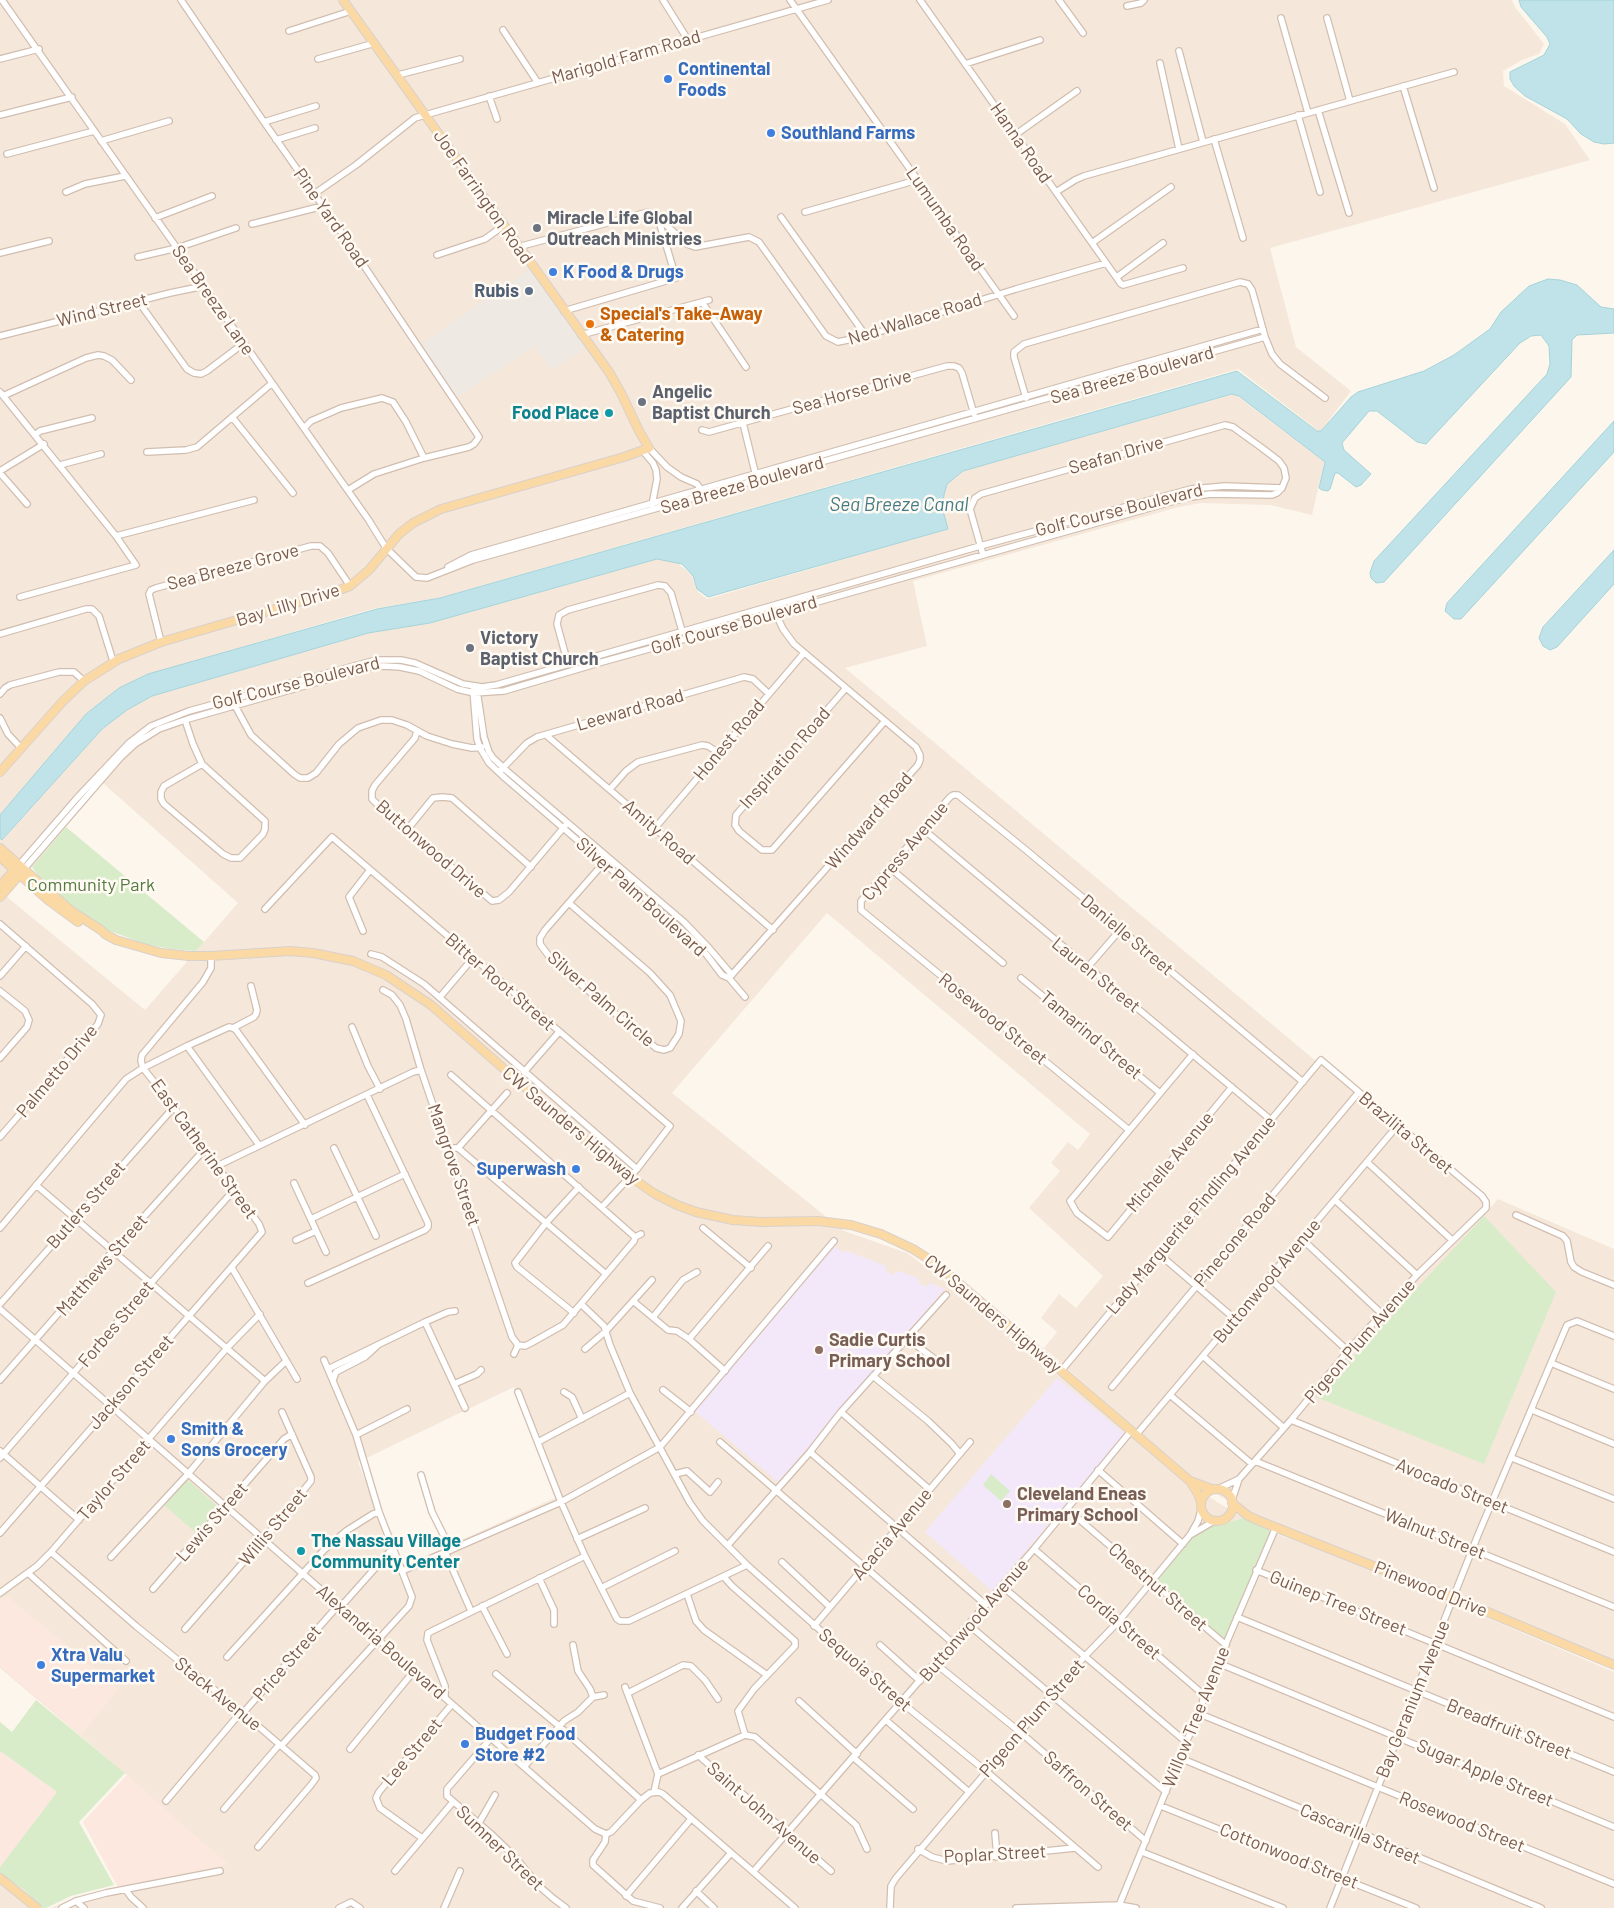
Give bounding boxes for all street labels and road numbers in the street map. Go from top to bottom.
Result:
street label: Marigold Farm Road [549,25,703,89]
street label: Hanna Road [985,99,1057,187]
street label: Joe Farrington Road [429,126,537,268]
street label: Lumumba Road [901,163,989,275]
street label: Pine Yard Road [289,164,373,272]
street label: Sea Breeze Lane [167,241,259,359]
street label: Wind Street [54,288,150,332]
street label: Ned Wallace Road [845,288,985,350]
street label: Sea Breeze Boulevard [1048,341,1216,409]
street label: Sea Horse Drive [790,365,914,419]
street label: Seafan Drive [1066,431,1166,479]
street label: Sea Breeze Boulevard [658,451,826,519]
street label: Golf Course Boulevard [1033,479,1205,541]
street label: Sea Breeze Grove [165,539,301,595]
street label: Bay Lilly Drive [234,579,342,631]
street label: Golf Course Boulevard [648,591,820,659]
street label: Golf Course Boulevard [210,652,382,714]
street label: Leeward Road [574,684,686,736]
street label: Honest Road [689,695,769,785]
street label: Inspiration Road [735,703,835,813]
street label: Windward Road [821,768,917,874]
street label: Buttonwood Drive [372,795,490,903]
street label: Amity Road [618,795,700,869]
street label: Cypress Avenue [857,797,953,905]
street label: Silver Palm Boulevard [571,833,711,961]
street label: Danielle Street [1076,890,1178,980]
street label: Bitter Root Street [441,929,559,1035]
street label: Lauren Street [1047,933,1145,1017]
street label: Silver Palm Circle [543,947,659,1051]
street label: Rosewood Street [934,969,1052,1069]
street label: Tamarind Street [1036,986,1146,1084]
street label: Palmetto Drive [12,1020,102,1122]
street label: CW Saunders Highway [498,1062,644,1190]
street label: East Catherine Street [146,1075,262,1223]
street label: Brazilita Street [1354,1087,1458,1179]
street label: Mangrove Street [423,1101,485,1229]
street label: Michelle Avenue [1122,1107,1218,1217]
street label: Lady Marguerite Pindling Avenue [1102,1111,1280,1319]
street label: Butlers Street [42,1157,130,1253]
street label: Pinecone Road [1189,1189,1281,1291]
street label: Matthews Street [52,1210,152,1320]
street label: Buttonwood Avenue [1209,1214,1325,1348]
street label: CW Saunders Highway [920,1250,1066,1378]
street label: Pigeon Plum Avenue [1300,1274,1420,1408]
street label: Forbes Street [74,1276,158,1372]
street label: Jackson Street [84,1330,178,1434]
street label: Taylor Street [73,1435,155,1525]
street label: Avocado Street [1393,1454,1511,1518]
street label: Lewis Street [172,1478,252,1566]
street label: Willis Street [234,1484,312,1570]
street label: Acacia Avenue [847,1484,937,1584]
street label: Walnut Street [1381,1504,1489,1564]
street label: Chestnut Street [1104,1538,1212,1636]
street label: Buttonwood Avenue [915,1554,1033,1686]
street label: Pinewood Drive [1371,1557,1491,1621]
street label: Guinep Tree Street [1266,1566,1410,1640]
street label: Alexandria Boulevard [312,1580,450,1704]
street label: Cordia Street [1073,1580,1165,1664]
street label: Bay Geranium Avenue [1371,1617,1455,1781]
street label: Price Street [248,1621,326,1705]
street label: Sequoia Street [814,1624,916,1716]
street label: Willow Tree Avenue [1158,1643,1234,1791]
street label: Stack Avenue [170,1652,266,1736]
street label: Pigeon Plum Street [975,1654,1089,1782]
street label: Breadfruit Street [1443,1694,1575,1764]
street label: Lee Street [377,1714,447,1790]
street label: Sugar Apple Street [1413,1734,1557,1812]
street label: Saffron Street [1039,1746,1137,1836]
street label: Saint John Avenue [702,1757,826,1869]
street label: Rosewood Street [1396,1787,1528,1857]
street label: Cascarilla Street [1297,1799,1423,1869]
street label: Sumner Street [452,1801,548,1895]
street label: Cottonwood Street [1217,1818,1361,1894]
street label: Poplar Street [943,1841,1047,1867]

